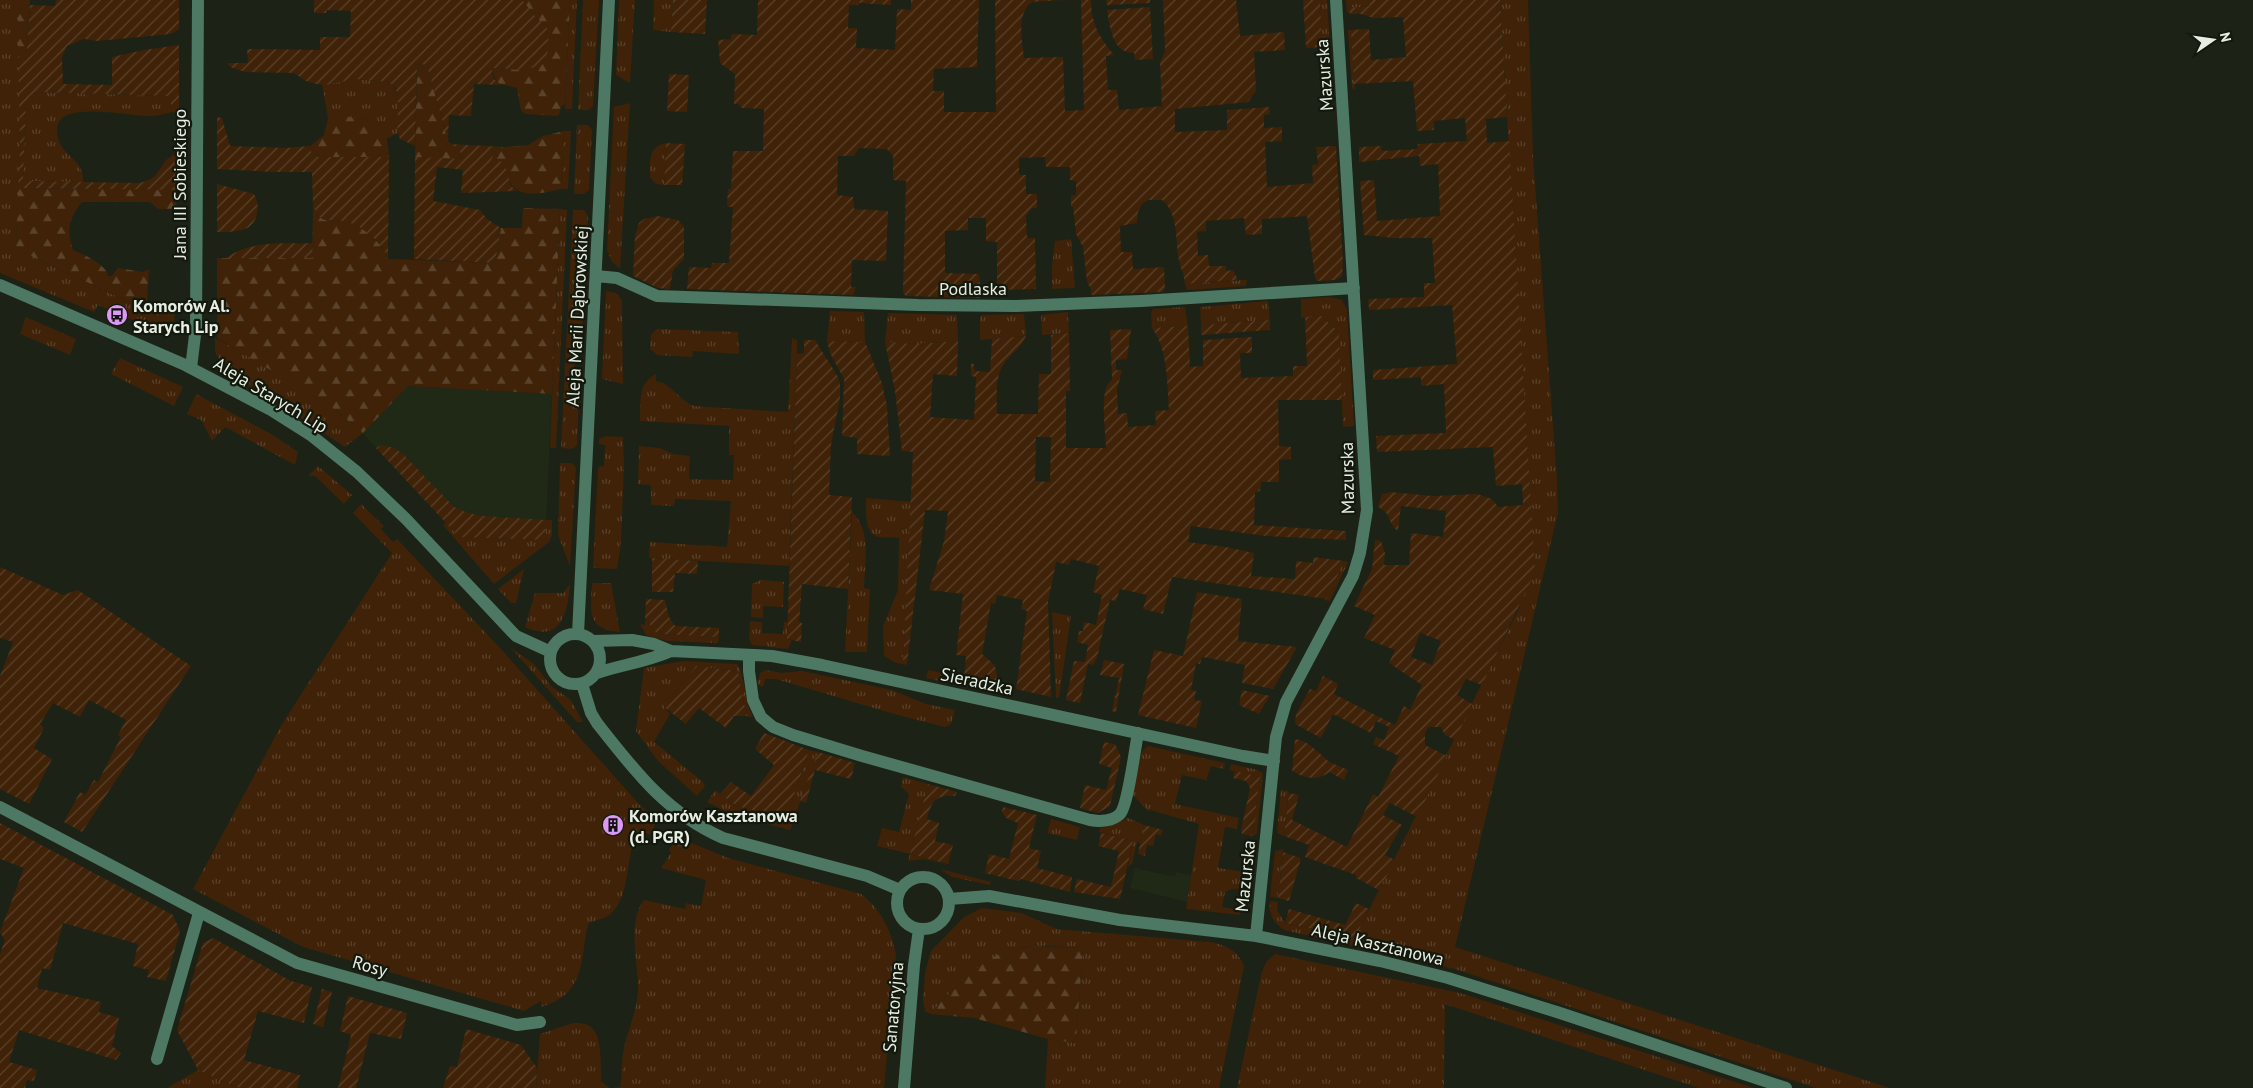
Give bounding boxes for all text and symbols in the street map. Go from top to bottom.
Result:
north arrow [2188,15,2238,65]
text: N [2216,31,2235,44]
street label: Mazurska [1310,38,1338,112]
street label: Jana III Sobieskiego [168,109,191,260]
street label: Aleja Marii Dąbrowskiej [561,225,593,407]
street label: Podlaska [939,277,1007,300]
place label: Komorów Al. Starych Lip [133,294,230,338]
bus stop icon: Komorów Al. Starych Lip [105,303,129,327]
street label: Aleja Starych Lip [210,352,332,438]
street label: Mazurska [1335,442,1359,514]
street label: Sieradzka [938,662,1016,700]
place label: Komorów Kasztanowa (d. PGR) [629,804,798,848]
building icon: Komorów Kasztanowa (d. PGR) [601,813,625,837]
street label: Mazurska [1230,839,1260,913]
street label: Aleja Kasztanowa [1310,918,1446,970]
street label: Rosy [350,950,391,982]
street label: Sanatoryjna [878,961,908,1053]

